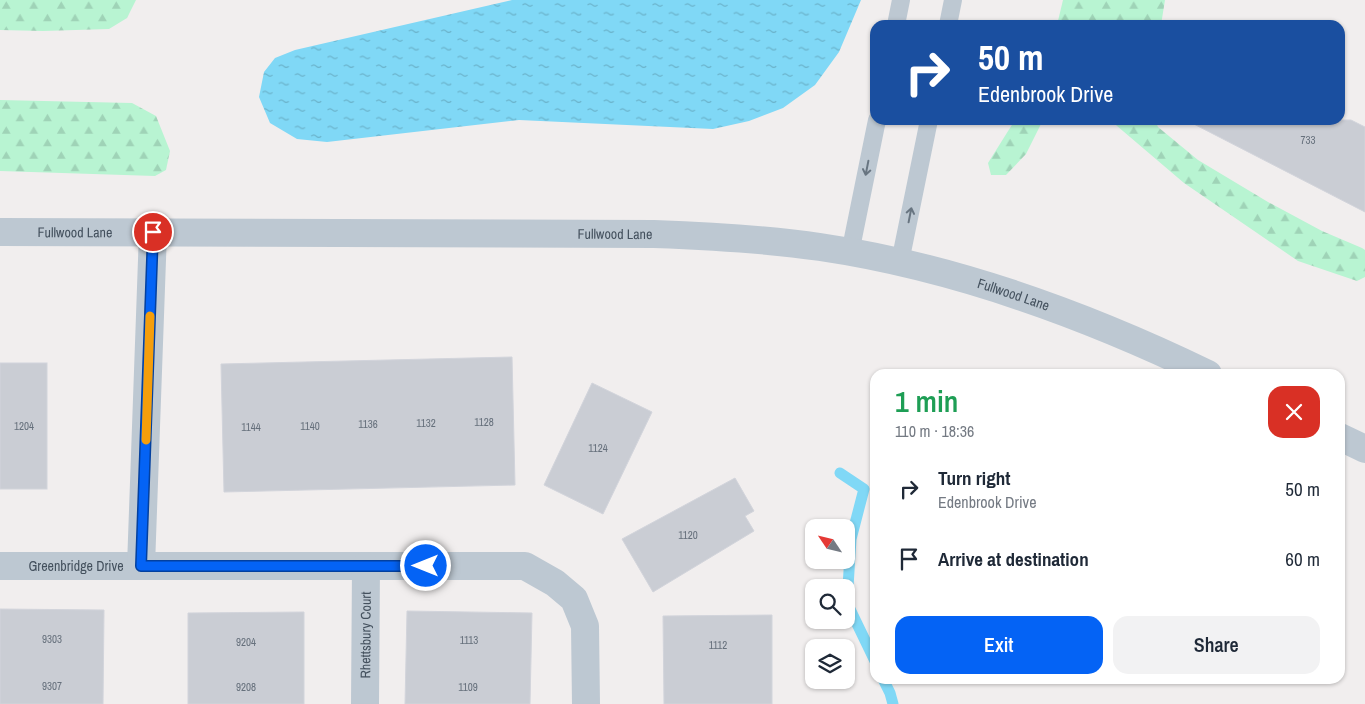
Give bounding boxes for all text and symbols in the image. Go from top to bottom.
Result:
text: 50 m [978,34,1043,81]
icon: right [895,40,960,105]
text: Edenbrook Drive [978,79,1113,109]
house number: 733 [1300,133,1316,147]
one-way arrow [862,159,871,175]
one-way arrow [906,207,915,223]
pin [132,211,174,253]
icon: arrive [139,218,167,246]
street label: Fullwood Lane [38,223,112,241]
street label: Fullwood Lane [578,225,652,243]
street label: Fullwood Lane [975,274,1052,315]
text: 1 min [895,381,958,421]
button: close [1268,386,1320,438]
house number: 1128 [474,415,494,429]
house number: 1132 [416,416,436,430]
house number: 1136 [358,417,378,431]
house number: 1204 [14,419,34,433]
house number: 1140 [300,419,320,433]
house number: 1144 [241,420,261,434]
text: 110 m · 18:36 [895,420,974,442]
house number: 1124 [588,441,608,455]
text: Turn right [938,465,1010,491]
icon: right [895,475,923,503]
text: 50 m [1285,476,1320,502]
text: Edenbrook Drive [938,491,1036,513]
north arrow [805,519,855,569]
map controls [805,519,855,689]
house number: 1120 [678,528,698,542]
position arrow [399,539,451,591]
icon: arrive [895,545,923,573]
text: Arrive at destination [938,546,1089,572]
text: 60 m [1285,546,1320,572]
street label: Greenbridge Drive [28,557,124,575]
button: search [805,579,855,629]
street label: Rhettsbury Court [356,591,375,679]
button: Exit [895,616,1103,674]
button: Share [1113,616,1320,674]
house number: 9303 [42,632,62,646]
house number: 1113 [460,633,478,647]
house number: 9204 [236,635,256,649]
house number: 1112 [709,638,727,652]
button: layers [805,639,855,689]
house number: 9307 [42,679,62,693]
house number: 9208 [236,680,256,694]
house number: 1109 [458,680,478,694]

